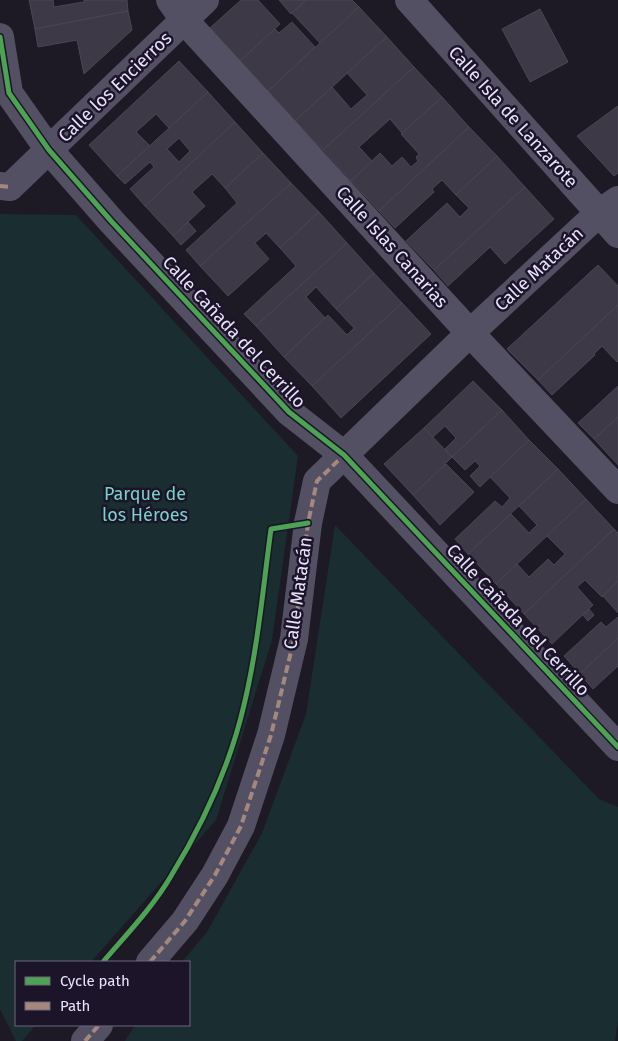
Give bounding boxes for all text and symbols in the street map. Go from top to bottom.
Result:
street label: Calle los Encierros [54,27,176,147]
street label: Calle Isla de Lanzarote [444,42,582,192]
street label: Calle Islas Canarias [332,182,452,312]
street label: Calle Matacán [490,222,588,316]
street label: Calle Cañada del Cerrillo [158,251,310,413]
park label: Parque de los Héroes [102,483,188,526]
street label: Calle Matacán [279,535,317,651]
street label: Calle Cañada del Cerrillo [442,539,594,701]
legend [15,961,190,1026]
text: Cycle path [60,972,130,990]
text: Path [60,997,90,1015]

